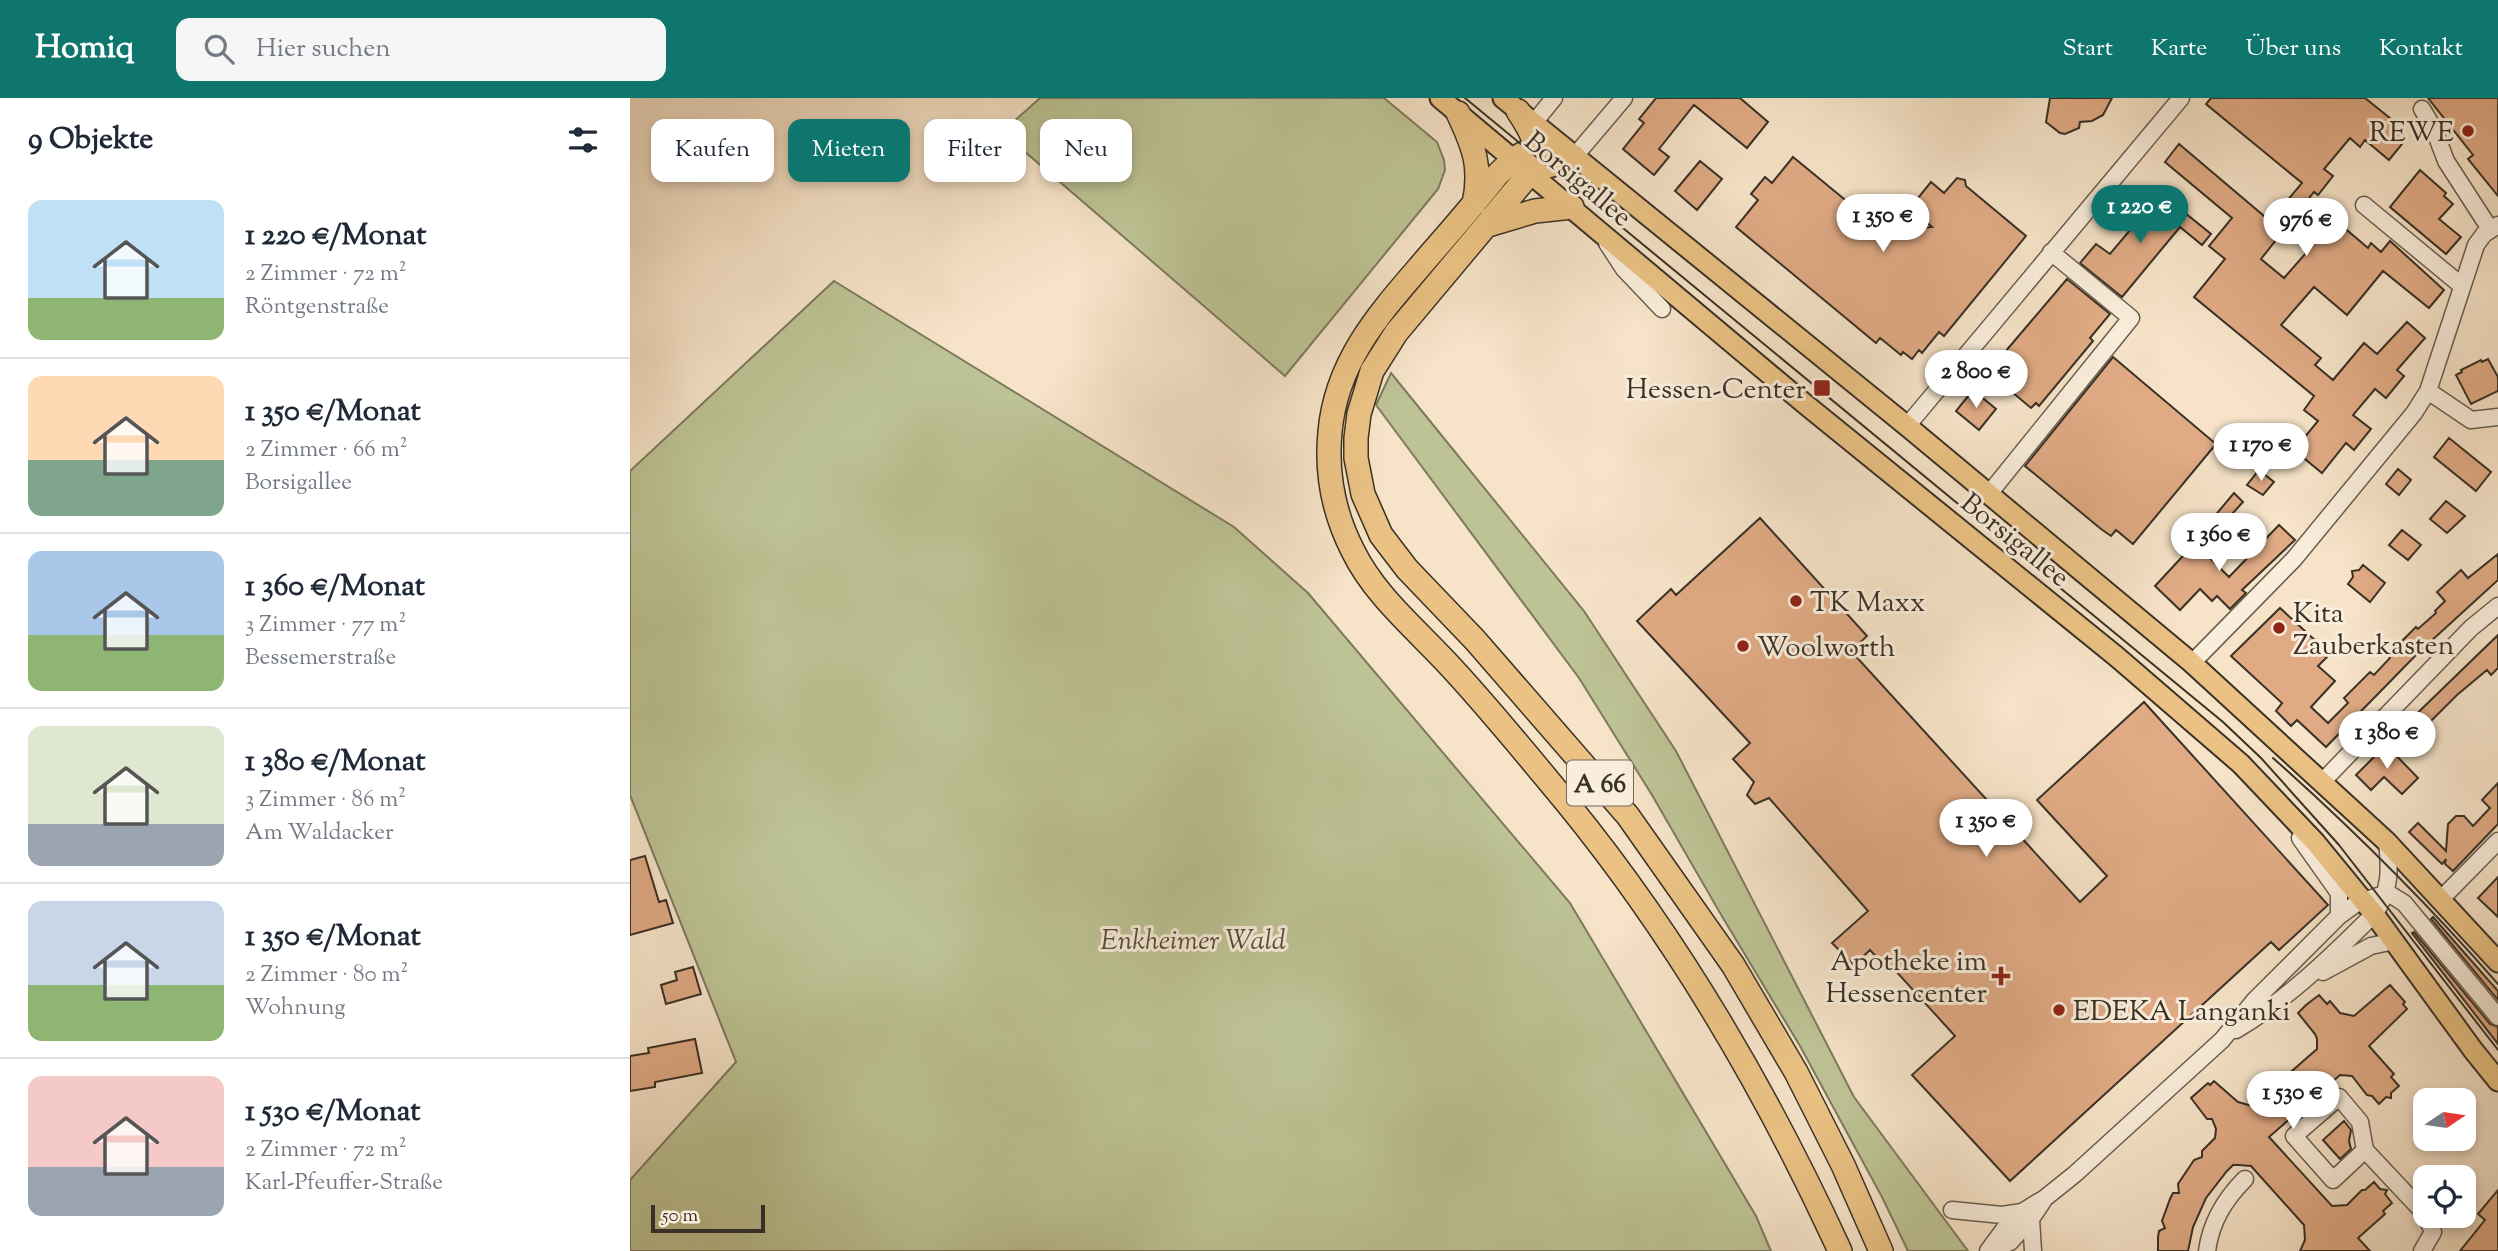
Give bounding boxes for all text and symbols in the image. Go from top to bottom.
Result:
search box [176,18,666,81]
text: Homiq [35,25,134,73]
icon: search [200,30,238,68]
text: Hier suchen [256,31,391,68]
text: Start [2062,32,2113,66]
text: Karte [2151,32,2207,66]
text: Über uns [2245,32,2341,66]
text: Kontakt [2379,32,2463,66]
place label: REWE [2369,114,2454,154]
text: 9 Objekte [28,119,153,162]
chip: Kaufen [651,119,774,182]
chip: Mieten [788,119,910,182]
chip: Filter [924,119,1026,182]
chip: Neu [1040,119,1132,182]
icon: filters [564,121,602,159]
street label: Borsigallee [1514,123,1640,237]
marker: REWE [2460,123,2476,139]
pin: 1 220 € [2075,186,2205,245]
text: 1 220 € [2107,191,2173,224]
pin: 1 350 € [1818,194,1948,254]
pin: 976 € [2257,198,2355,258]
text: 1 350 € [1852,200,1914,233]
text: 976 € [2279,204,2333,237]
text: 1 220 €/Monat [245,215,426,258]
icon: home [84,228,168,312]
text: 2 Zimmer · 72 m² [245,258,407,291]
text: Röntgenstraße [245,291,389,324]
pin: 2 800 € [1911,350,2041,410]
text: 2 800 € [1941,356,2011,389]
place label: Hessen-Center [1626,371,1806,411]
marker: Hessen-Center [1812,378,1832,398]
text: 1 350 €/Monat [245,391,421,434]
icon: home [84,404,168,488]
pin: 1 170 € [2196,424,2326,483]
text: 1 170 € [2230,429,2292,462]
text: 2 Zimmer · 66 m² [245,434,407,467]
text: Borsigallee [245,467,352,500]
street label: Borsigallee [1951,485,2077,598]
pin: 1 360 € [2154,514,2284,573]
text: 1 360 € [2187,519,2251,552]
text: 1 360 €/Monat [245,566,425,609]
icon: home [84,579,168,663]
place label: TK Maxx [1810,584,1925,624]
marker: TK Maxx [1788,593,1804,609]
place label: Kita Zauberkasten [2293,595,2454,667]
text: 3 Zimmer · 77 m² [245,609,406,642]
marker: Kita Zauberkasten [2271,620,2287,636]
place label: Woolworth [1757,629,1895,669]
marker: Woolworth [1735,638,1751,654]
text: Bessemerstraße [245,642,396,675]
pin: 1 380 € [2322,712,2452,771]
text: 1 380 € [2355,717,2419,750]
text: 1 380 €/Monat [245,741,425,784]
icon: home [84,754,168,838]
road number: A 66 [1567,761,1633,806]
text: 3 Zimmer · 86 m² [245,784,406,817]
pin: 1 350 € [1921,800,2051,859]
text: 1 350 € [1955,805,2017,838]
text: Am Waldacker [245,817,394,850]
text: 1 350 €/Monat [245,916,421,959]
park label: Enkheimer Wald [1100,922,1286,962]
icon: home [84,929,168,1013]
place label: Apotheke im Hessencenter [1825,943,1987,1015]
text: 2 Zimmer · 80 m² [245,959,408,992]
marker: Apotheke im Hessencenter [1993,968,2009,984]
text: Wohnung [245,992,345,1025]
place label: EDEKA Langanki [2073,993,2290,1033]
marker: EDEKA Langanki [2051,1002,2067,1018]
pin: 1 530 € [2228,1072,2358,1131]
text: 1 530 € [2263,1077,2323,1110]
north arrow [2413,1088,2476,1152]
map controls [2413,1088,2476,1228]
text: 1 530 €/Monat [245,1091,420,1134]
icon: home [84,1104,168,1188]
text: 2 Zimmer · 72 m² [245,1134,407,1167]
button: locate [2413,1165,2476,1228]
text: Karl-Pfeuffer-Straße [245,1167,443,1200]
scale bar [651,1202,765,1234]
text: 50 m [662,1203,698,1230]

